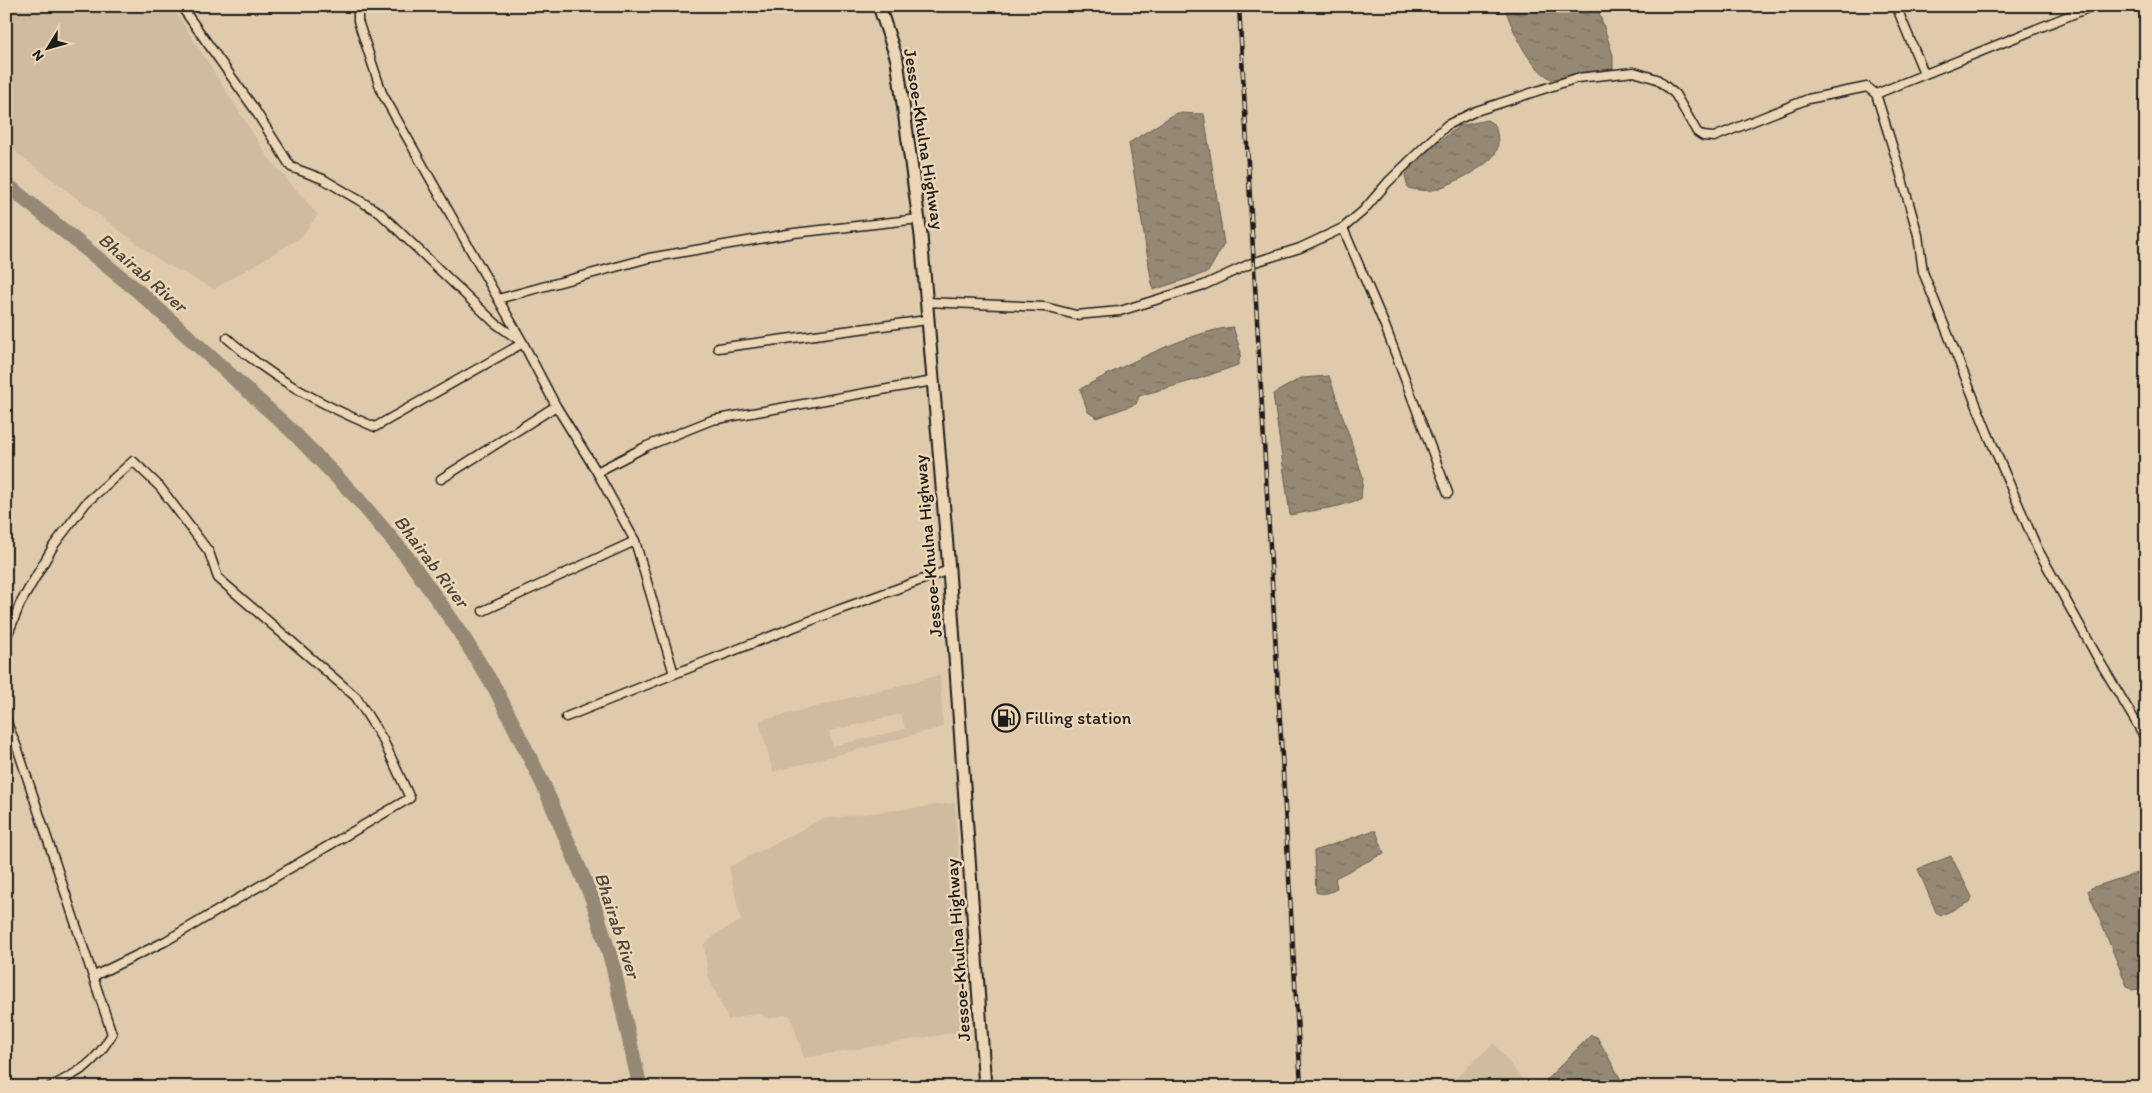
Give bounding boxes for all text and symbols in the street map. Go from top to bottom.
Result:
north arrow [22,22,72,72]
text: N [28,47,48,64]
street label: Jessoe-Khulna Highway [899,47,949,232]
water label: Bhairab River [94,228,193,318]
street label: Jessoe-Khulna Highway [909,453,947,638]
water label: Bhairab River [389,511,475,614]
fuel station icon: Filling station [991,703,1021,733]
place label: Filling station [1025,707,1132,729]
street label: Jessoe-Khulna Highway [941,857,975,1042]
water label: Bhairab River [590,869,646,983]

